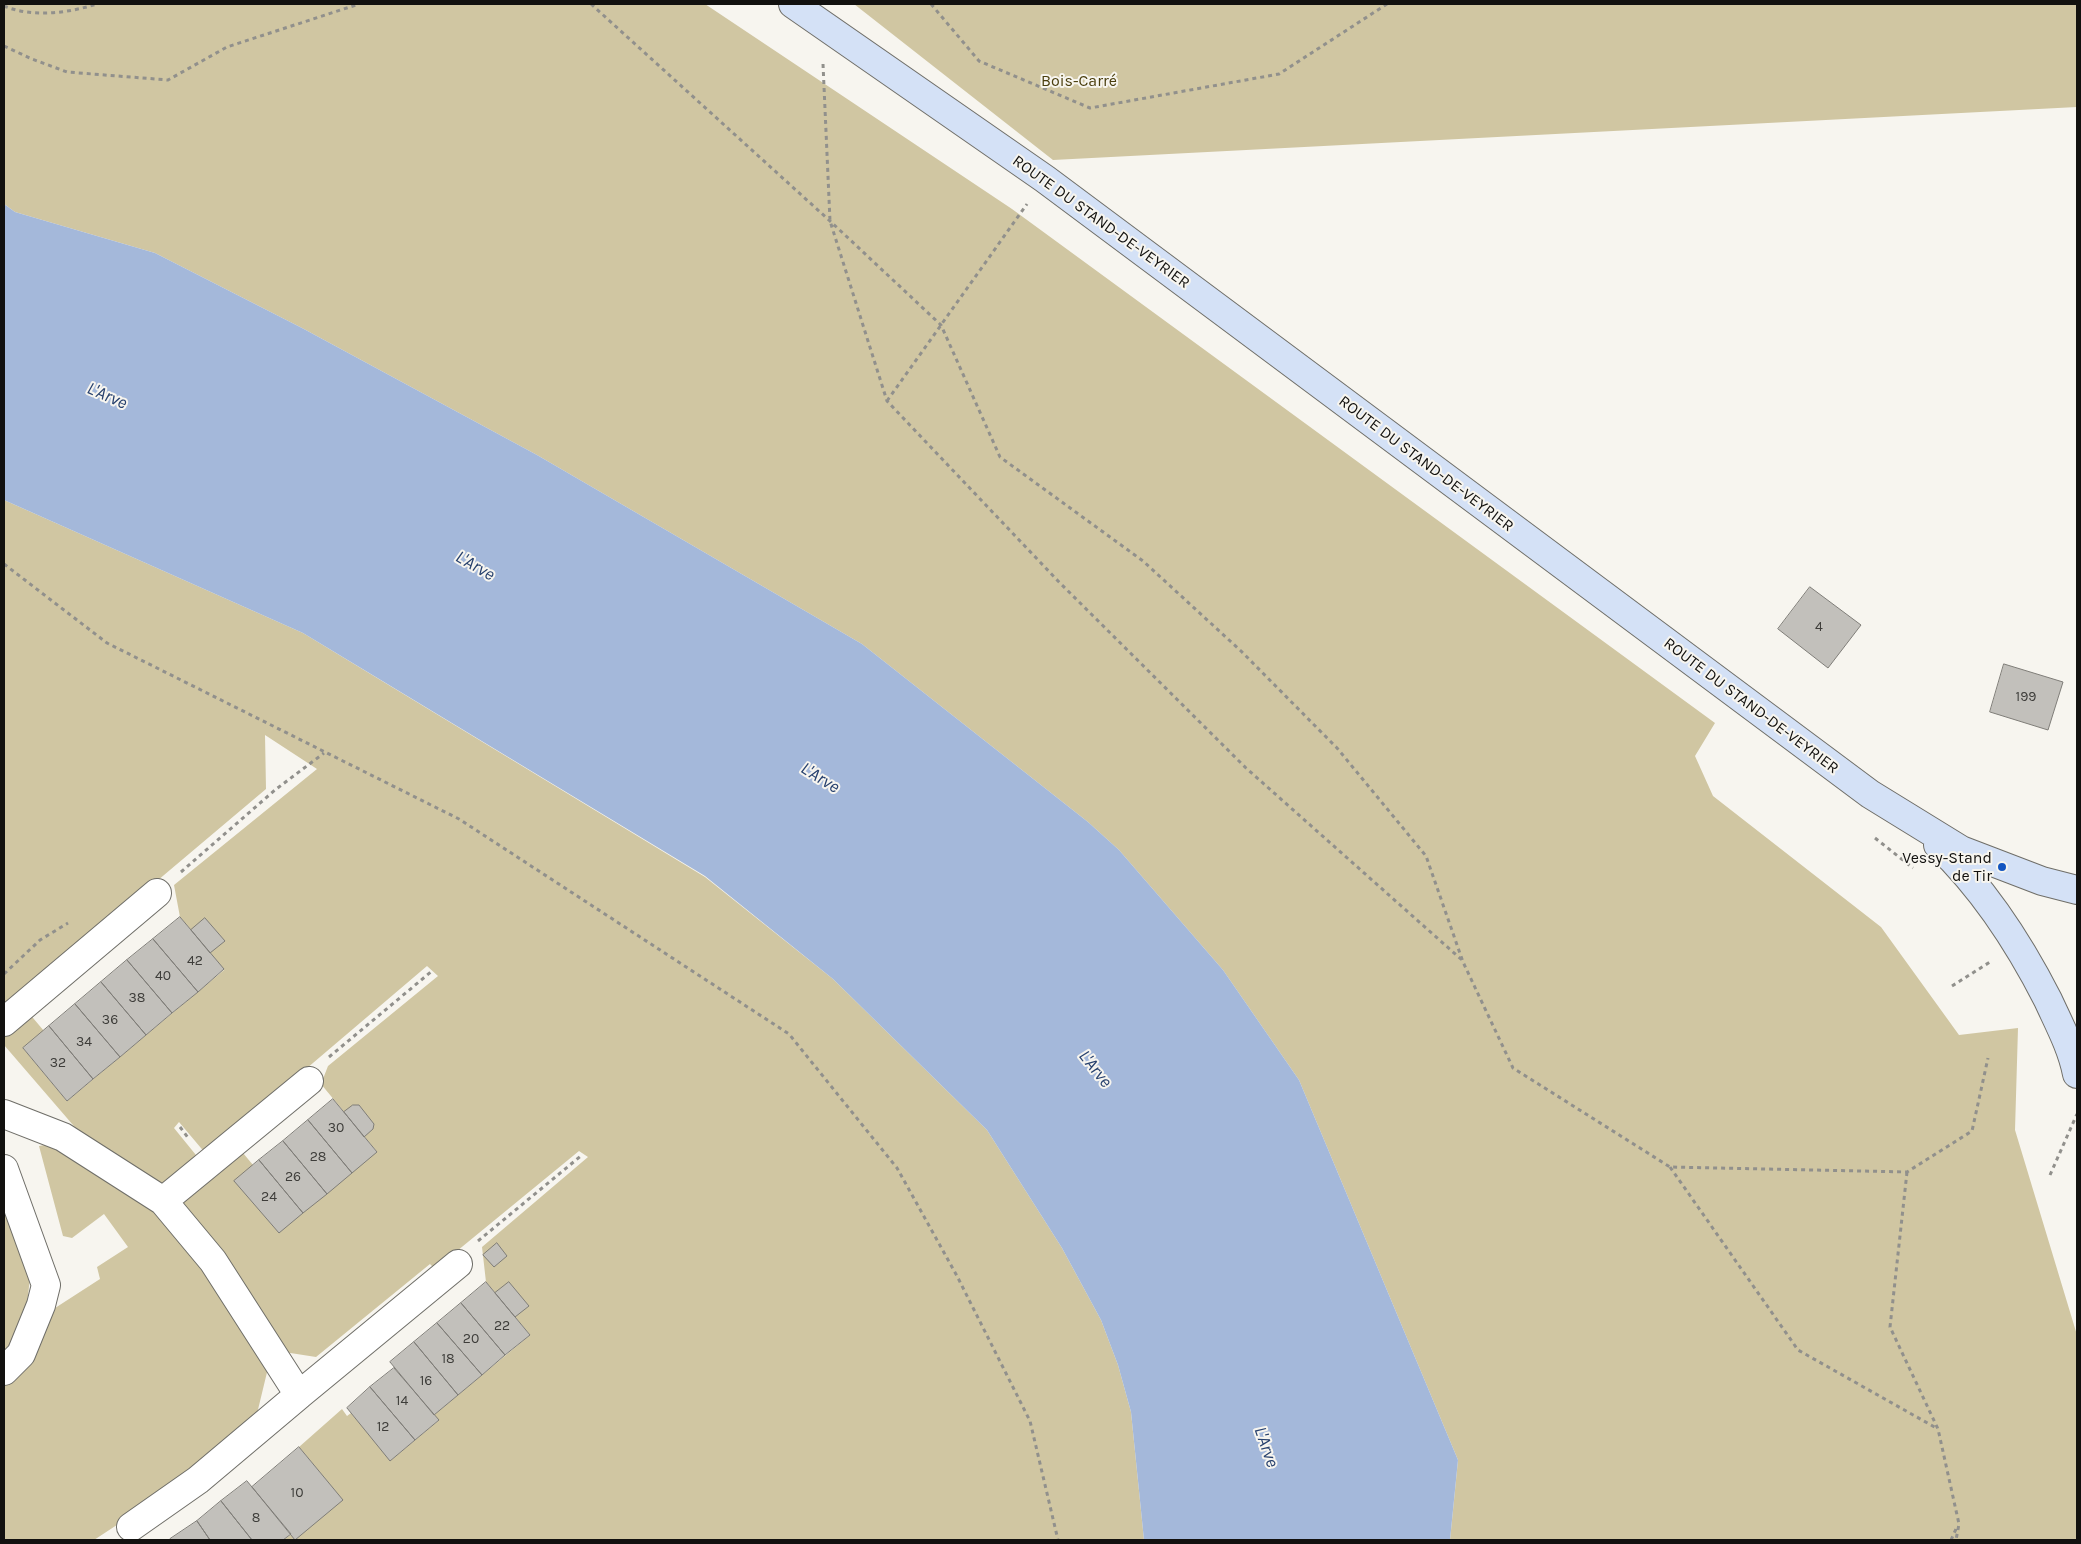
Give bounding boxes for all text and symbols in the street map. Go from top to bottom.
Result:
park label: Bois-Carré [1041,71,1117,91]
street label: ROUTE DU STAND-DE-VEYRIER [1009,151,1193,293]
water label: L'Arve [84,378,130,414]
street label: ROUTE DU STAND-DE-VEYRIER [1335,392,1517,536]
water label: L'Arve [452,546,498,586]
house number: 4 [1815,619,1823,635]
street label: ROUTE DU STAND-DE-VEYRIER [1660,634,1842,778]
house number: 199 [2016,689,2036,705]
water label: L'Arve [797,758,843,798]
place label: Vessy-Stand de Tir [1902,848,1992,886]
marker: Vessy-Stand de Tir [1996,861,2008,873]
house number: 42 [187,953,203,969]
house number: 40 [155,968,171,984]
house number: 38 [129,990,145,1006]
house number: 36 [102,1012,118,1028]
house number: 34 [76,1034,92,1050]
water label: L'Arve [1074,1046,1116,1092]
house number: 32 [50,1055,66,1071]
house number: 30 [328,1120,344,1136]
house number: 28 [310,1149,326,1165]
house number: 26 [285,1169,301,1185]
house number: 24 [261,1189,277,1205]
house number: 22 [494,1318,510,1334]
house number: 20 [463,1331,479,1347]
house number: 18 [441,1351,455,1367]
house number: 16 [420,1373,432,1389]
house number: 14 [396,1393,408,1409]
house number: 12 [377,1419,389,1435]
water label: L'Arve [1249,1424,1283,1470]
house number: 10 [291,1485,303,1501]
house number: 8 [252,1510,260,1526]

